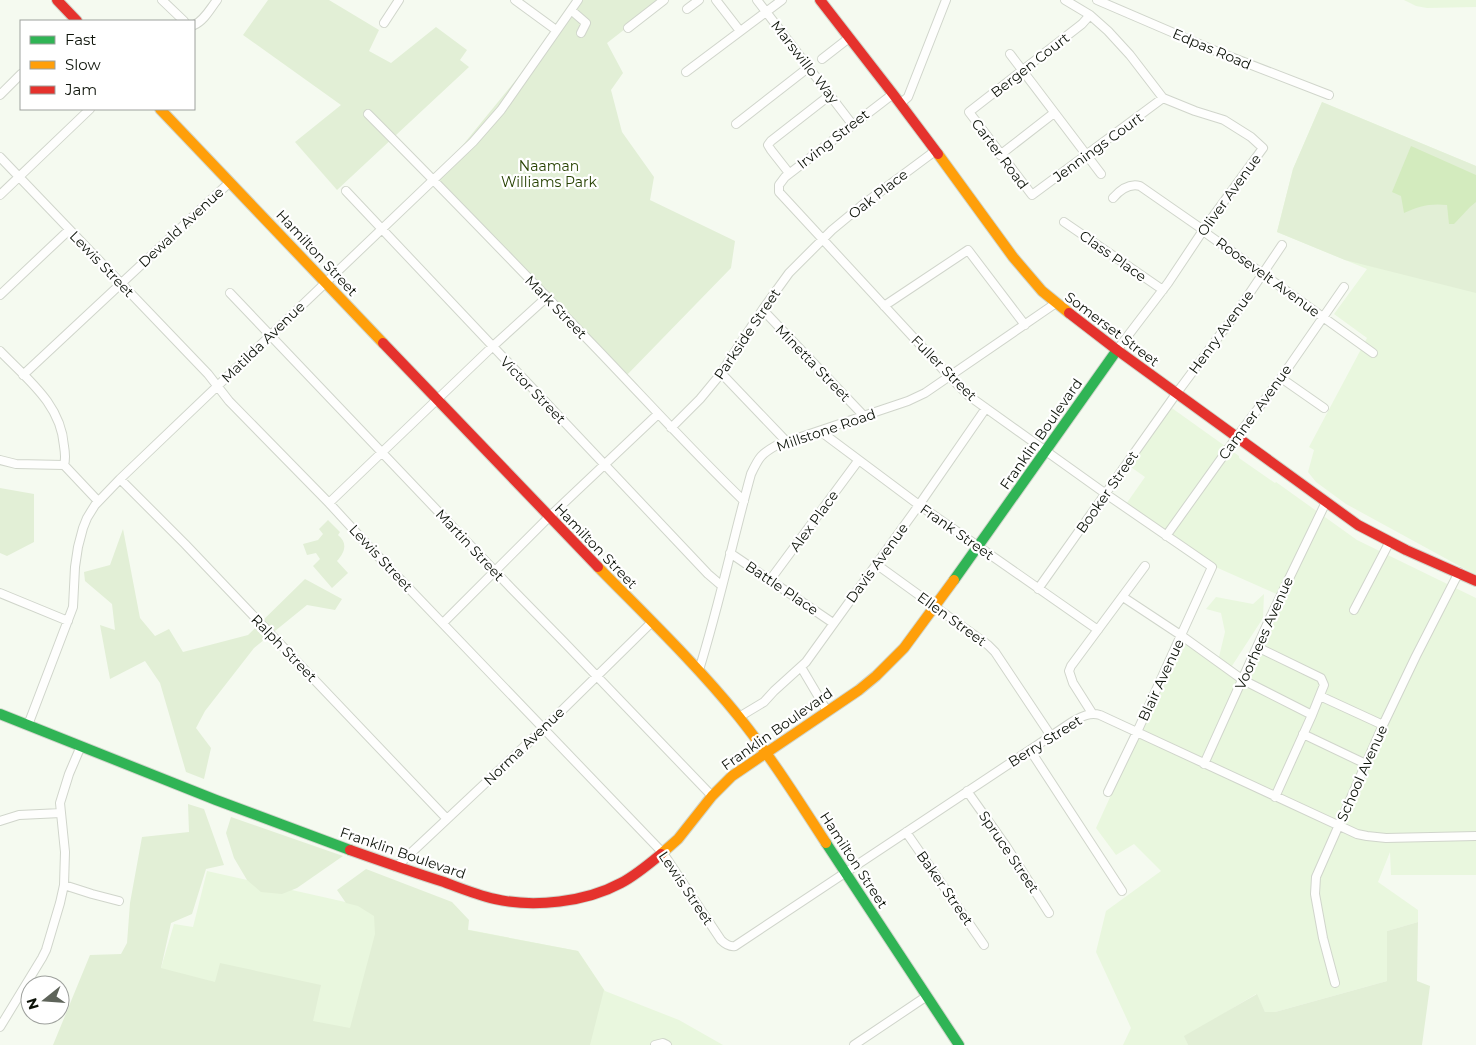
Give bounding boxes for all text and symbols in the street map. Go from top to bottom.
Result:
street label: Marswillo Way [767,17,843,107]
legend [20,20,195,110]
street label: Edpas Road [1170,24,1254,74]
street label: Bergen Court [987,28,1073,101]
text: Fast [65,30,96,49]
text: Slow [65,55,101,74]
text: Jam [64,80,97,99]
street label: Irving Street [793,105,873,173]
street label: Jennings Court [1049,108,1147,186]
street label: Carter Road [968,115,1032,193]
street label: Oliver Avenue [1193,150,1265,240]
park label: Naaman Williams Park [501,157,598,191]
street label: Oak Place [845,165,911,223]
street label: Dewald Avenue [135,183,227,271]
street label: Hamilton Street [272,206,362,300]
street label: Class Place [1076,226,1150,286]
street label: Lewis Street [66,227,138,301]
street label: Roosevelt Avenue [1212,233,1324,321]
street label: Mark Street [521,271,591,343]
street label: Parkside Street [710,285,784,383]
street label: Henry Avenue [1185,287,1257,377]
street label: Somerset Street [1061,288,1163,370]
street label: Matilda Avenue [218,298,308,386]
street label: Minetta Street [772,321,854,406]
street label: Fuller Street [907,331,981,405]
street label: Victor Street [496,352,570,428]
street label: Camner Avenue [1215,361,1295,463]
street label: Franklin Boulevard [996,375,1086,493]
street label: Millstone Road [774,405,878,455]
street label: Booker Street [1072,447,1142,537]
street label: Alex Place [786,487,842,555]
street label: Hamilton Street [551,500,641,593]
street label: Frank Street [917,500,998,564]
street label: Martin Street [432,505,508,585]
street label: Davis Avenue [842,520,912,606]
street label: Lewis Street [345,521,417,596]
street label: Battle Place [742,557,822,619]
street label: Voorhees Avenue [1231,574,1297,692]
street label: Ellen Street [914,588,990,650]
street label: Ralph Street [247,610,321,686]
street label: Blair Avenue [1134,636,1188,724]
street label: Franklin Boulevard [718,684,836,774]
street label: Norma Avenue [480,703,568,789]
street label: Berry Street [1005,711,1085,771]
street label: School Avenue [1333,722,1391,824]
street label: Spruce Street [975,807,1043,897]
street label: Hamilton Street [816,808,892,912]
street label: Franklin Boulevard [338,823,468,883]
street label: Baker Street [913,847,977,929]
street label: Lewis Street [655,848,717,929]
north arrow [20,975,70,1025]
text: N [22,996,43,1012]

